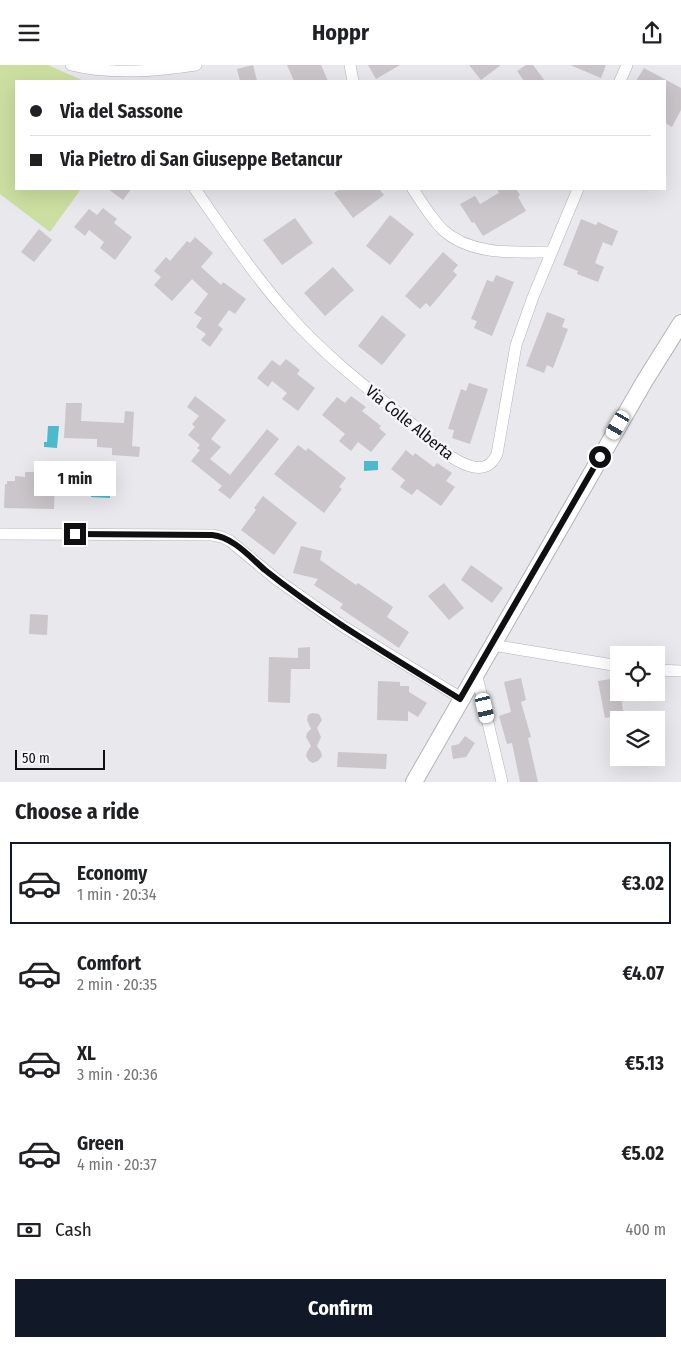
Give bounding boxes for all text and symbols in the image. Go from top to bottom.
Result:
icon: menu [15,19,43,47]
text: Hoppr [312,19,369,46]
icon: share [638,19,666,47]
text: Via del Sassone [60,100,183,123]
text: Via Pietro di San Giuseppe Betancur [60,148,342,171]
street label: Via Colle Alberta [362,381,458,464]
car [604,408,631,442]
route start [589,446,611,468]
callout: 1 min [34,461,116,497]
text: 1 min [58,469,92,488]
route end [64,523,86,545]
map controls [610,646,665,766]
button: locate [610,646,665,701]
car [474,692,495,724]
button: layers [610,711,665,766]
scale bar [15,747,105,770]
text: 50 m [22,750,50,767]
text: Choose a ride [15,798,139,825]
icon: car [17,861,62,906]
text: Economy [77,862,147,885]
text: €3.02 [622,872,664,895]
text: 1 min · 20:34 [77,885,157,904]
icon: car [17,951,62,996]
text: Comfort [77,952,141,975]
text: €4.07 [622,962,664,985]
text: 2 min · 20:35 [77,975,157,994]
icon: car [17,1041,62,1086]
text: XL [77,1042,96,1065]
text: €5.13 [625,1052,664,1075]
text: 3 min · 20:36 [77,1065,158,1084]
icon: car [17,1131,62,1176]
text: Green [77,1132,124,1155]
text: €5.02 [621,1142,664,1165]
text: 4 min · 20:37 [77,1155,157,1174]
icon: cash [15,1216,43,1244]
text: Cash [55,1218,92,1241]
text: 400 m [626,1220,666,1239]
button: Confirm [15,1279,666,1337]

